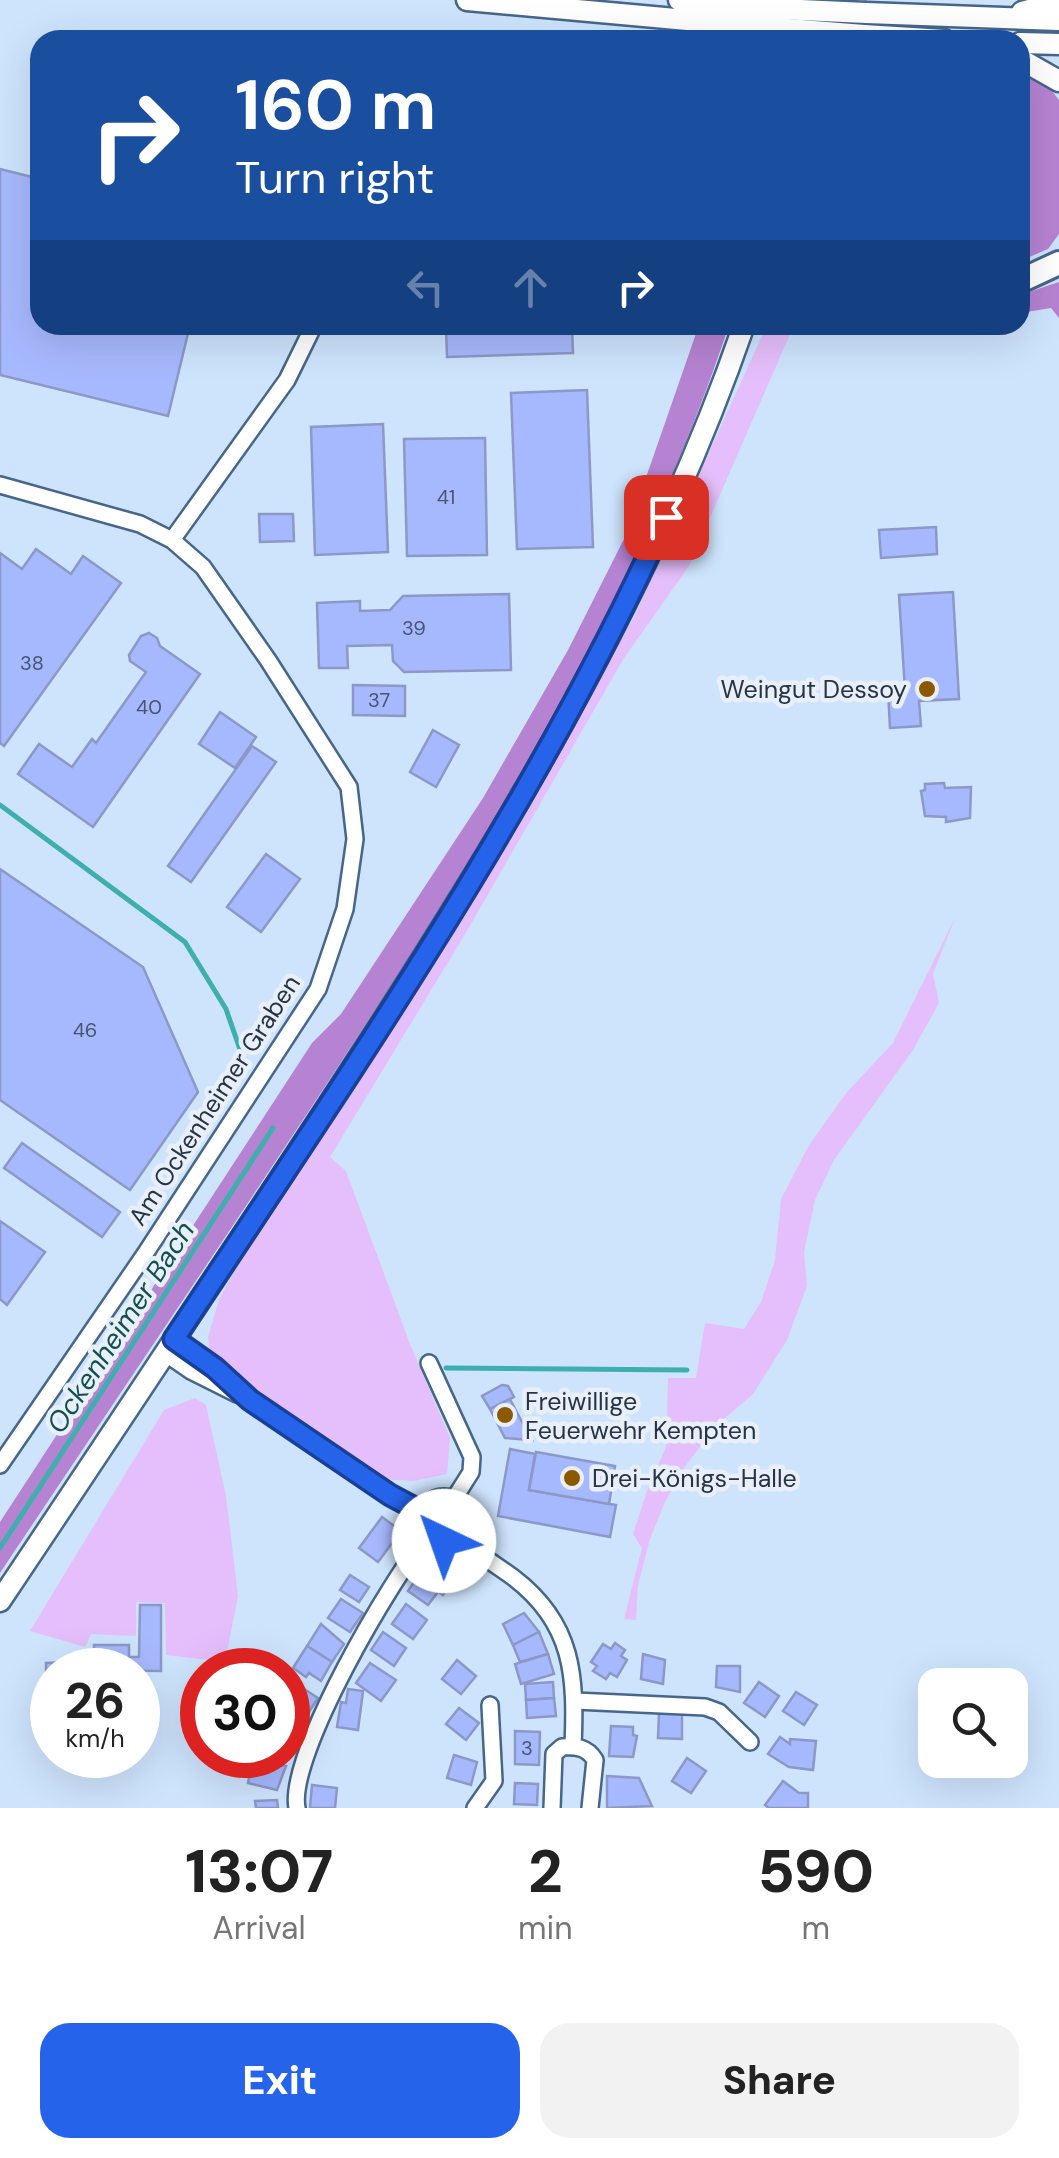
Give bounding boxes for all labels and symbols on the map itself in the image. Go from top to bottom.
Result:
pin [624,475,709,560]
house number: 41 [437,484,455,510]
house number: 39 [402,615,426,641]
house number: 38 [20,650,44,676]
place label: Weingut Dessoy [721,673,907,706]
marker: Weingut Dessoy [916,678,938,700]
house number: 37 [368,687,390,713]
house number: 40 [136,694,162,720]
street label: Am Ockenheimer Graben [121,969,308,1232]
house number: 46 [73,1017,97,1043]
water label: Ockenheimer Bach [38,1214,203,1441]
place label: Freiwillige Feuerwehr Kempten [525,1385,756,1447]
marker: Freiwillige Feuerwehr Kempten [494,1404,516,1426]
place label: Drei-Königs-Halle [592,1462,797,1495]
marker: Drei-Königs-Halle [561,1467,583,1489]
position arrow [392,1489,496,1593]
speed limit sign: 30 [180,1648,310,1778]
house number: 3 [521,1735,533,1761]

